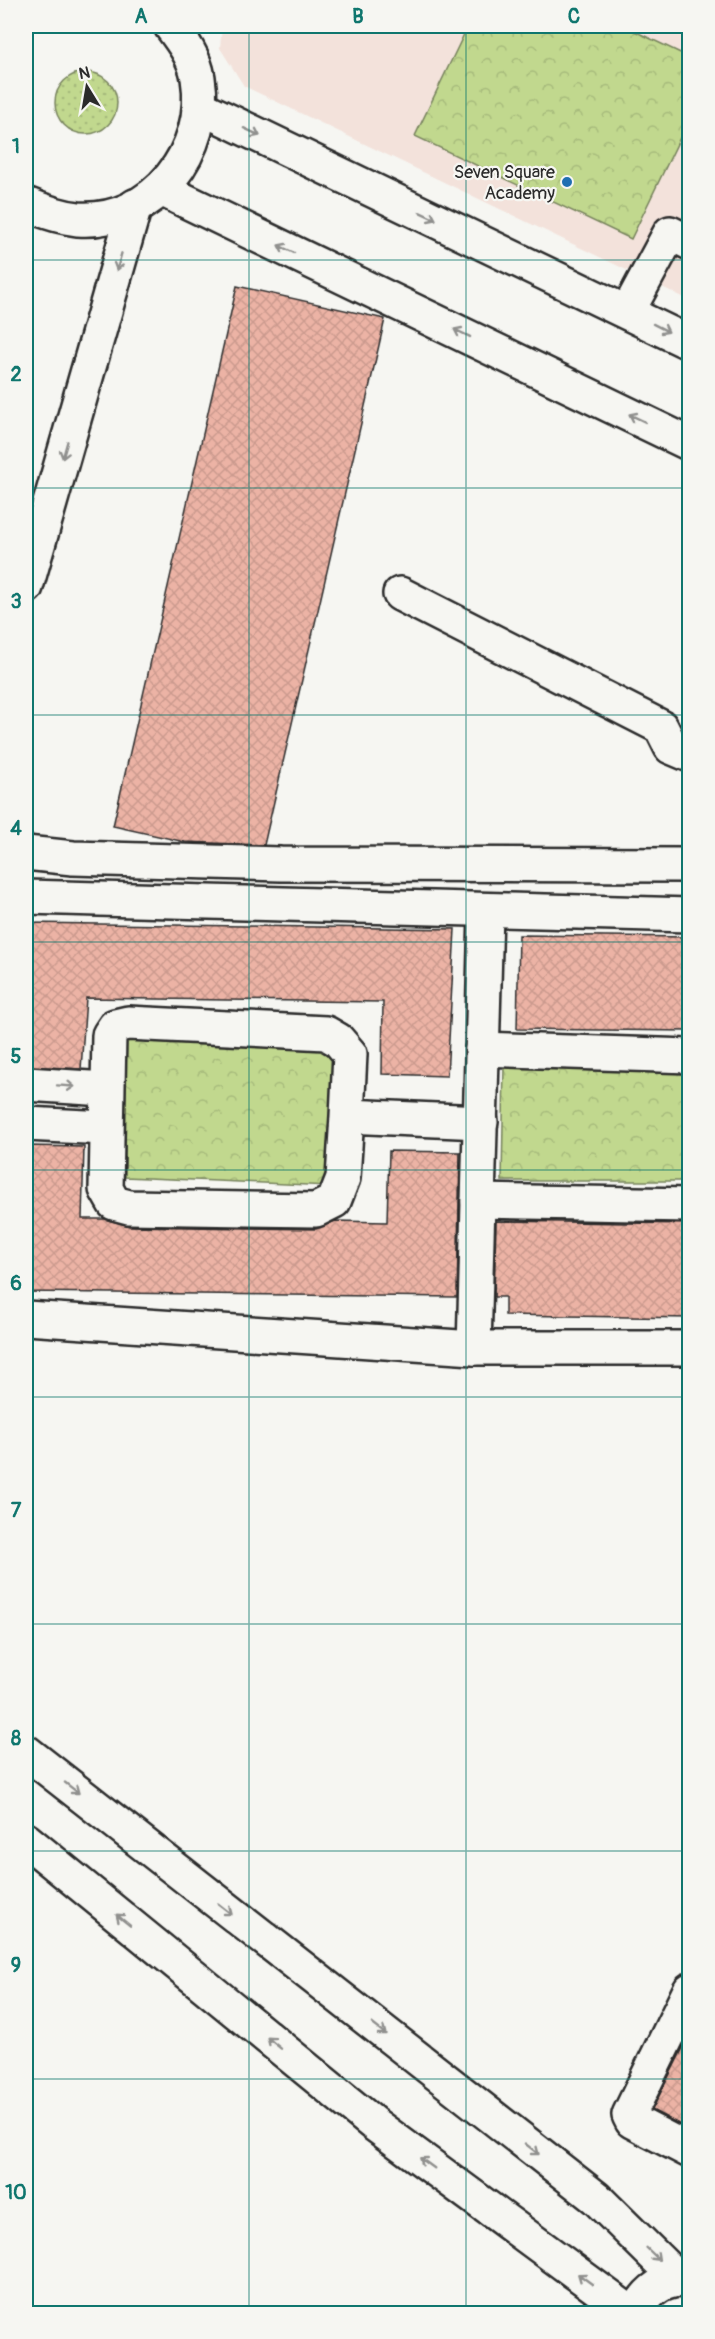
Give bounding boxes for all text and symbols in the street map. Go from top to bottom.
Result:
text: A [135,4,148,29]
text: B [352,4,364,29]
text: C [568,4,580,29]
north arrow [57,57,117,117]
text: N [77,62,92,84]
one-way arrow [243,127,261,139]
text: 1 [12,134,20,159]
place label: Seven Square Academy [454,161,555,205]
marker: Seven Square Academy [560,175,574,189]
one-way arrow [419,211,437,223]
one-way arrow [277,242,295,254]
one-way arrow [113,252,124,271]
one-way arrow [652,322,669,334]
one-way arrow [453,327,471,339]
text: 2 [10,362,22,387]
one-way arrow [628,412,646,424]
one-way arrow [59,440,70,459]
text: 3 [10,589,22,614]
text: 4 [10,816,22,841]
text: 5 [11,1044,22,1069]
one-way arrow [55,1081,75,1092]
text: 6 [10,1271,22,1296]
text: 7 [11,1498,22,1523]
text: 8 [11,1726,21,1751]
one-way arrow [63,1782,79,1795]
one-way arrow [217,1902,233,1915]
one-way arrow [115,1913,131,1926]
text: 9 [11,1953,21,1978]
one-way arrow [371,2022,387,2035]
one-way arrow [266,2036,282,2049]
one-way arrow [524,2142,540,2155]
one-way arrow [420,2157,436,2169]
text: 10 [5,2180,27,2205]
one-way arrow [645,2246,660,2261]
one-way arrow [577,2273,593,2285]

